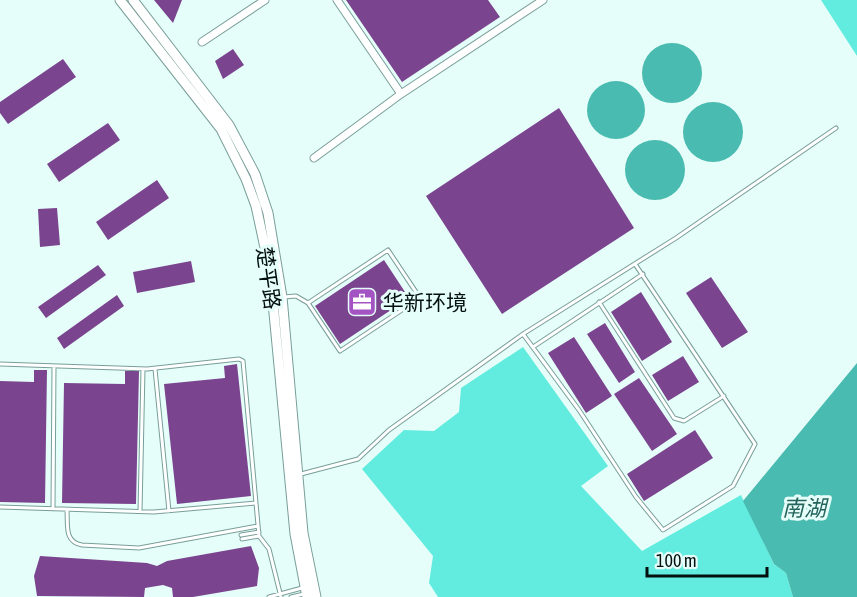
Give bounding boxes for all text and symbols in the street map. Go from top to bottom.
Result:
street label: 楚平路 [253,245,285,311]
office icon: 华新环境 [346,286,378,318]
place label: 华新环境 [383,290,467,314]
water label: 南湖 [782,495,829,521]
scale bar [647,540,767,578]
text: 100 m [656,550,697,571]

